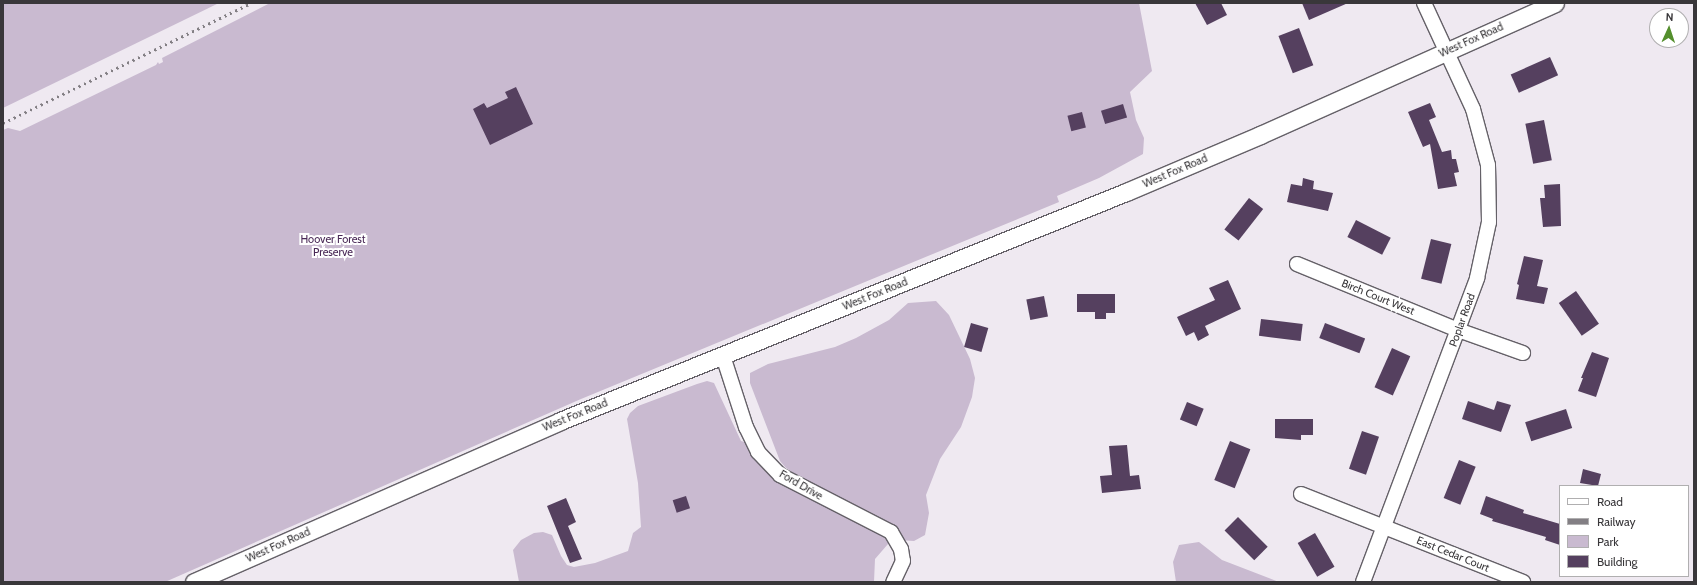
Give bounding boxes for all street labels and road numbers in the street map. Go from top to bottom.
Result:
street label: West Fox Road [1437,20,1505,60]
street label: West Fox Road [1141,151,1209,191]
street label: West Fox Road [841,275,909,313]
street label: Birch Court West [1340,276,1416,318]
street label: Poplar Road [1446,291,1478,349]
street label: West Fox Road [541,396,609,434]
street label: Ford Drive [777,467,825,503]
street label: West Fox Road [244,525,312,565]
street label: East Cedar Court [1415,533,1491,575]

